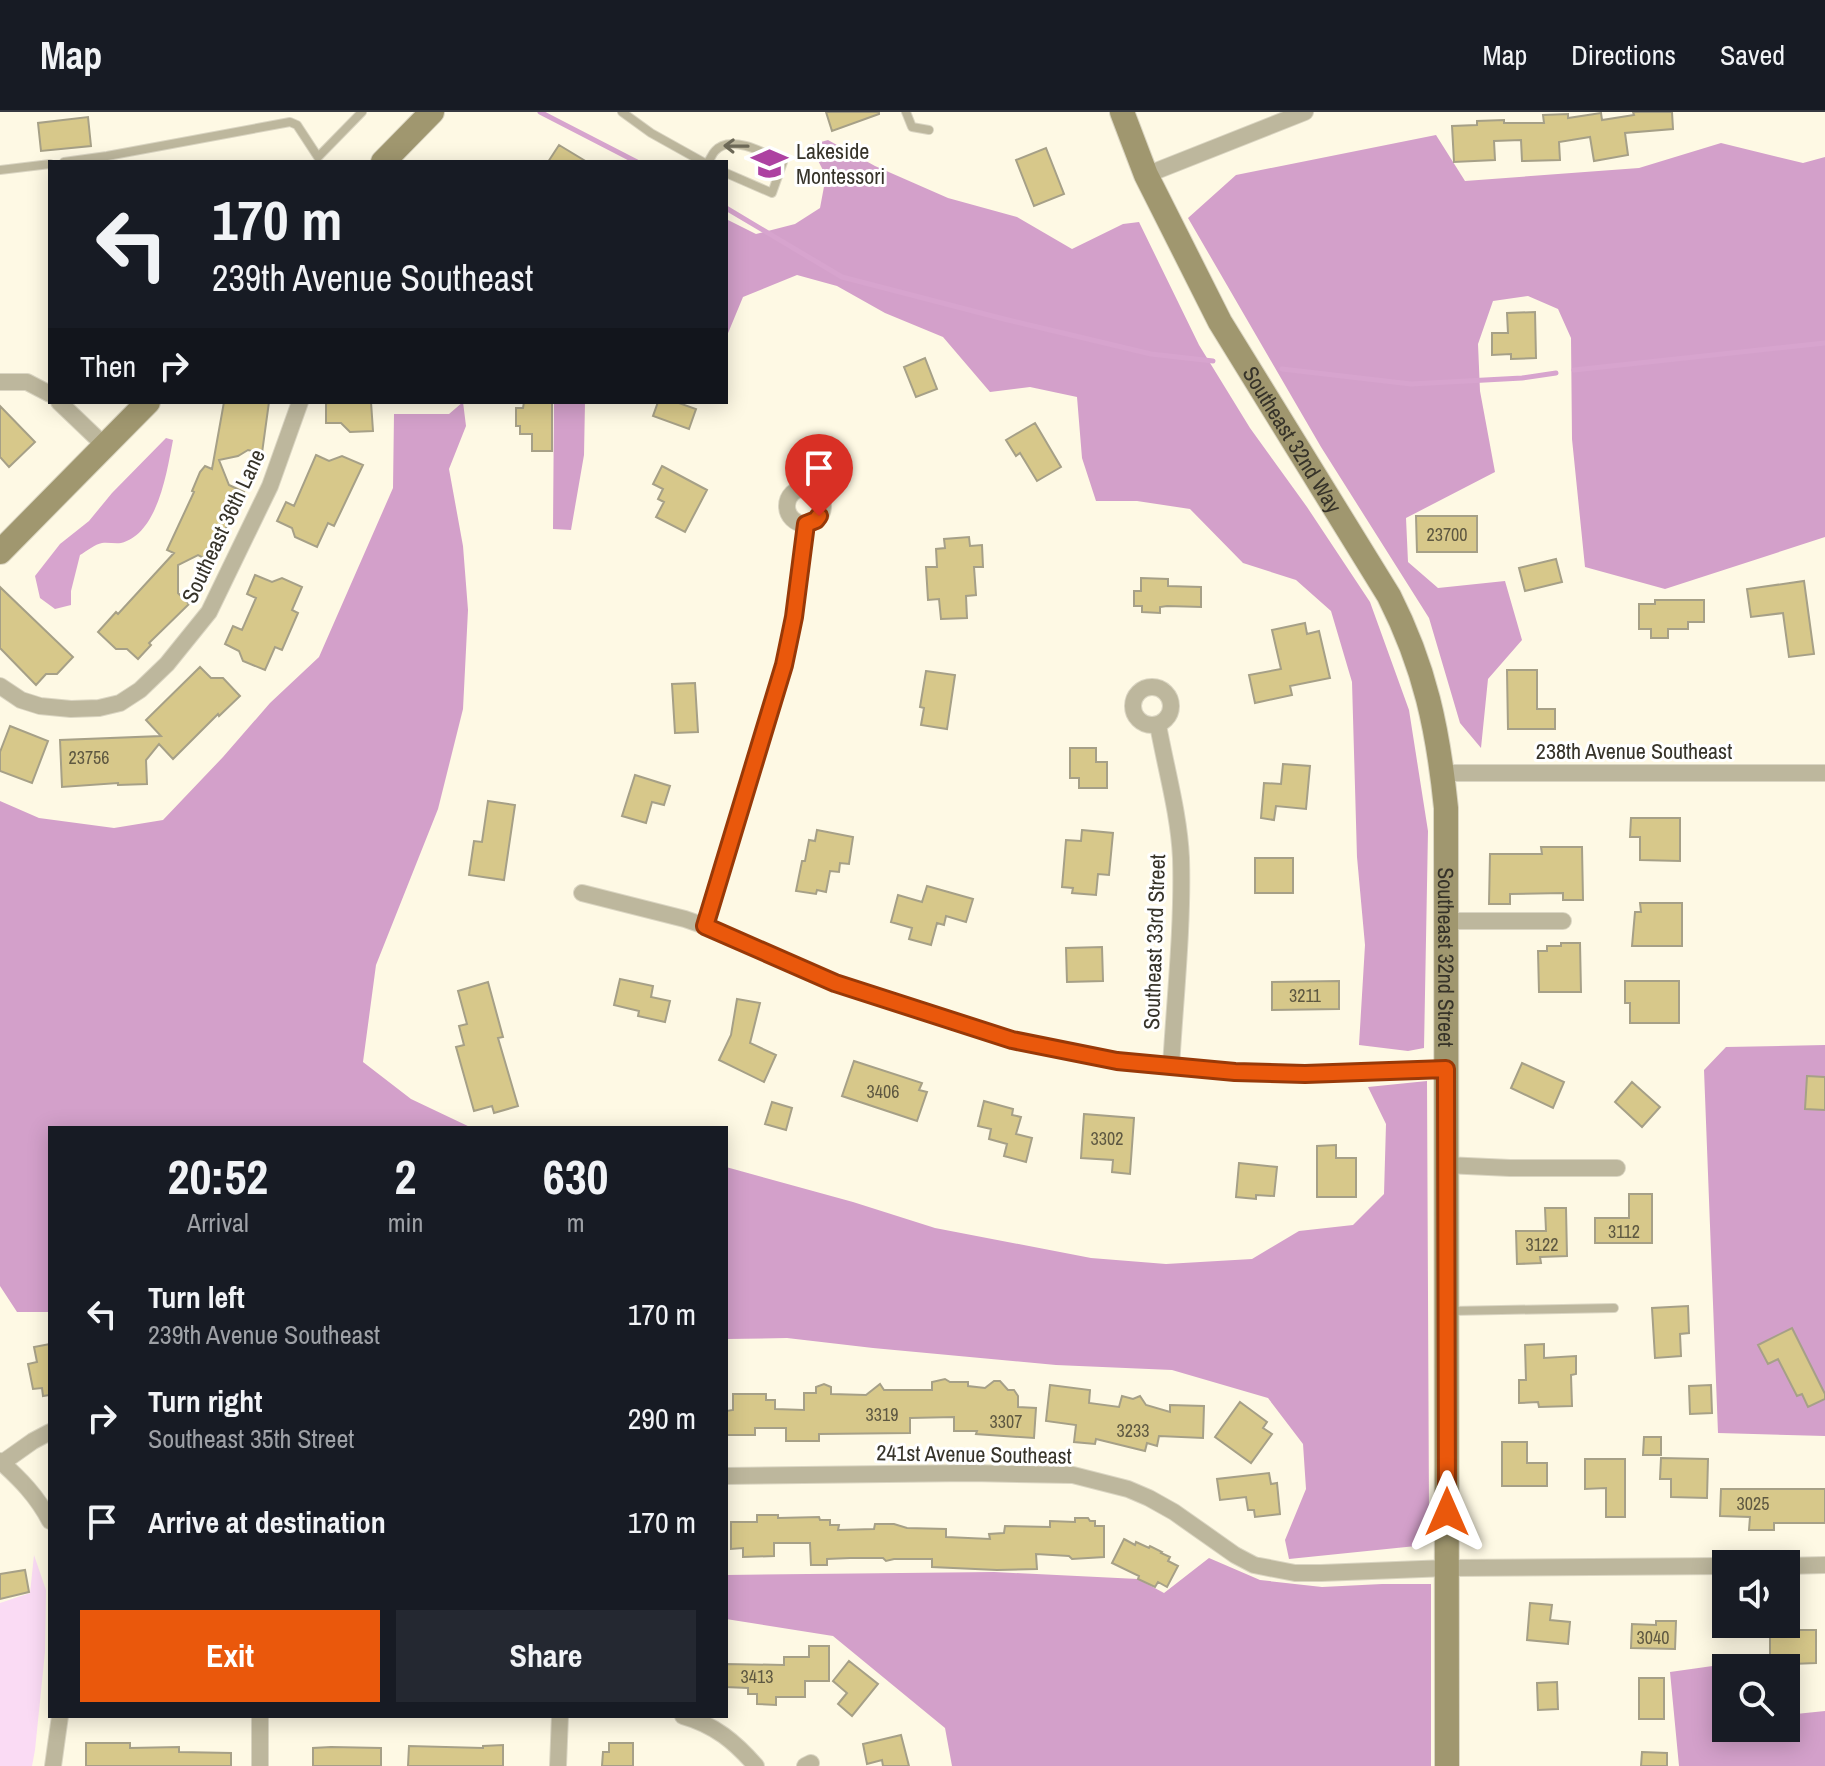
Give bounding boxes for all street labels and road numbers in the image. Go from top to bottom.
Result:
street label: Southeast 32nd Way [1236,360,1349,518]
street label: Southeast 36th Lane [174,444,272,608]
street label: 238th Avenue Southeast [1536,736,1732,766]
street label: Southeast 33rd Street [1136,854,1172,1030]
street label: Southeast 32nd Street [1431,867,1461,1047]
street label: 241st Avenue Southeast [876,1437,1072,1471]

